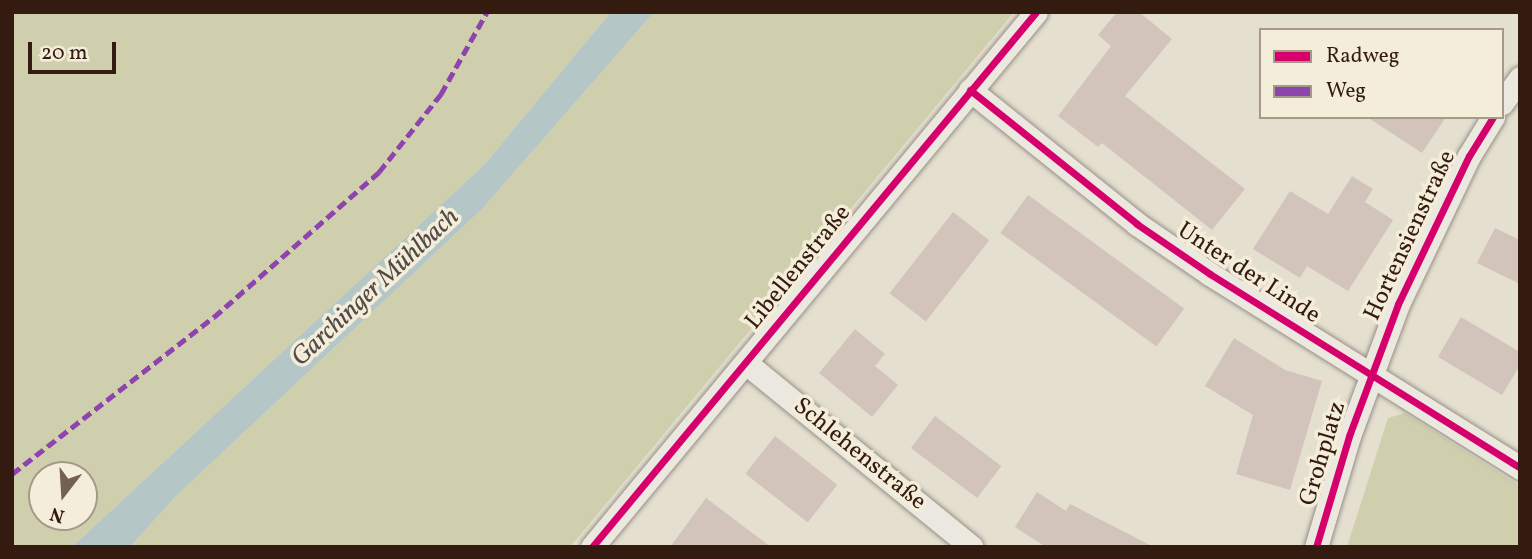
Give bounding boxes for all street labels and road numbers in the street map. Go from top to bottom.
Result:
street label: Hortensienstraße [1359,146,1463,326]
street label: Libellenstraße [740,200,858,336]
street label: Unter der Linde [1171,217,1325,331]
street label: Schlehenstraße [787,393,931,517]
street label: Grohplatz [1295,399,1353,509]

